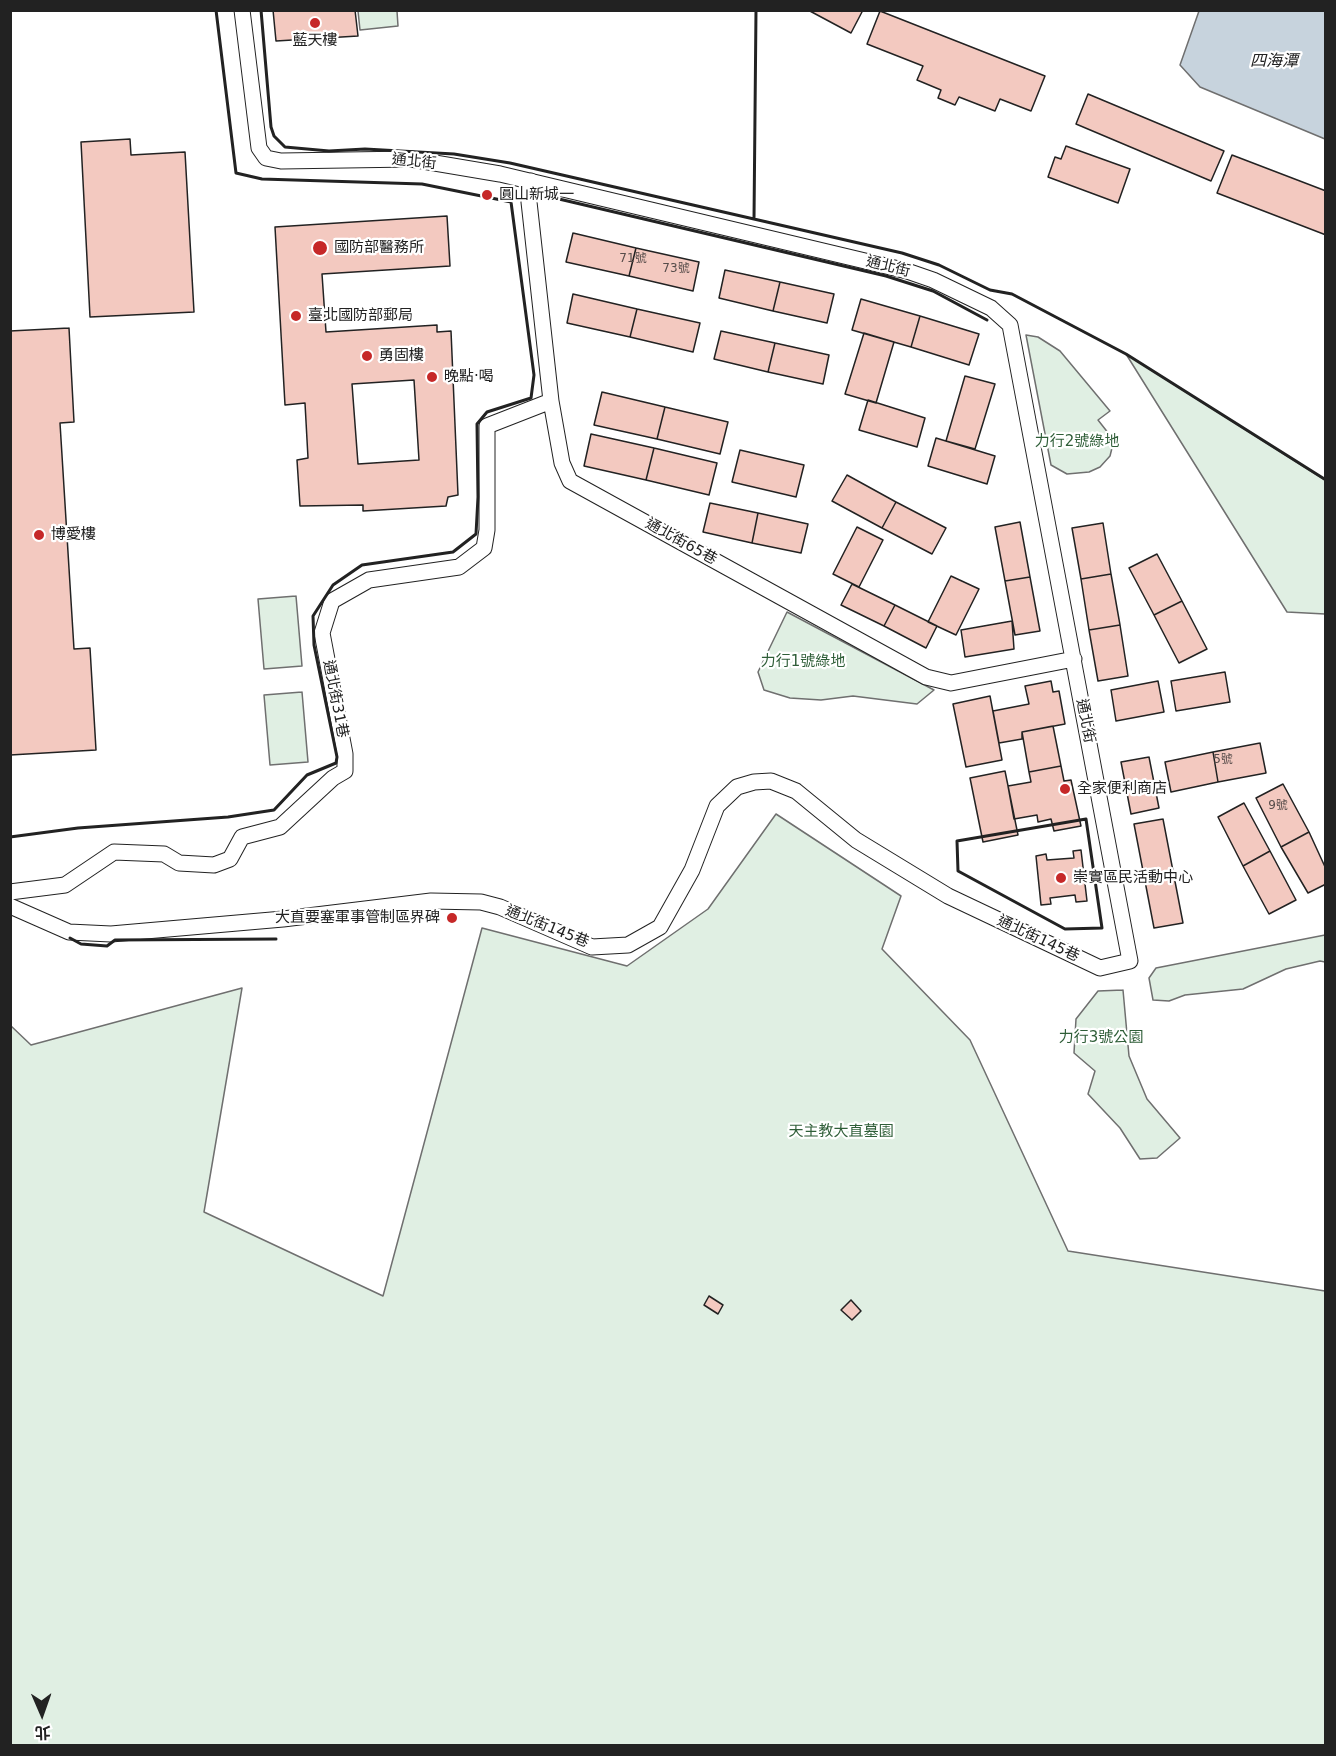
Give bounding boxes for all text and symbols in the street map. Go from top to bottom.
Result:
marker: 藍天樓 [308,16,322,30]
place label: 藍天樓 [293,32,337,50]
water label: 四海潭 [1250,52,1298,72]
street label: 通北街 [391,151,437,173]
place label: 圓山新城一 [499,186,574,204]
marker: 圓山新城一 [480,188,494,202]
marker: 國防部醫務所 [311,239,329,257]
place label: 國防部醫務所 [334,239,424,257]
house number: 71號 [619,252,647,266]
street label: 通北街 [864,253,912,281]
house number: 73號 [662,262,690,276]
place label: 臺北國防部郵局 [308,307,413,325]
marker: 臺北國防部郵局 [289,309,303,323]
place label: 勇固樓 [379,347,424,365]
marker: 勇固樓 [360,349,374,363]
place label: 晚點·喝 [444,368,494,386]
marker: 晚點·喝 [425,370,439,384]
park label: 力行2號綠地 [1035,433,1119,451]
street label: 通北街65巷 [642,515,720,569]
place label: 博愛樓 [51,526,96,544]
marker: 博愛樓 [32,528,46,542]
park label: 力行1號綠地 [761,653,845,671]
street label: 通北街31巷 [319,658,351,740]
street label: 通北街 [1072,697,1098,745]
house number: 5號 [1213,753,1233,767]
place label: 全家便利商店 [1077,780,1167,798]
marker: 全家便利商店 [1058,782,1072,796]
house number: 9號 [1268,799,1288,813]
place label: 崇實區民活動中心 [1073,869,1193,887]
marker: 崇實區民活動中心 [1054,871,1068,885]
street label: 通北街145巷 [503,902,591,952]
place label: 大直要塞軍事管制區界碑 [275,909,440,927]
marker: 大直要塞軍事管制區界碑 [445,911,459,925]
street label: 通北街145巷 [994,912,1082,966]
park label: 力行3號公園 [1059,1029,1143,1047]
park label: 天主教大直墓園 [789,1123,893,1141]
north arrow [12,1684,72,1744]
text: 北 [34,1723,51,1742]

